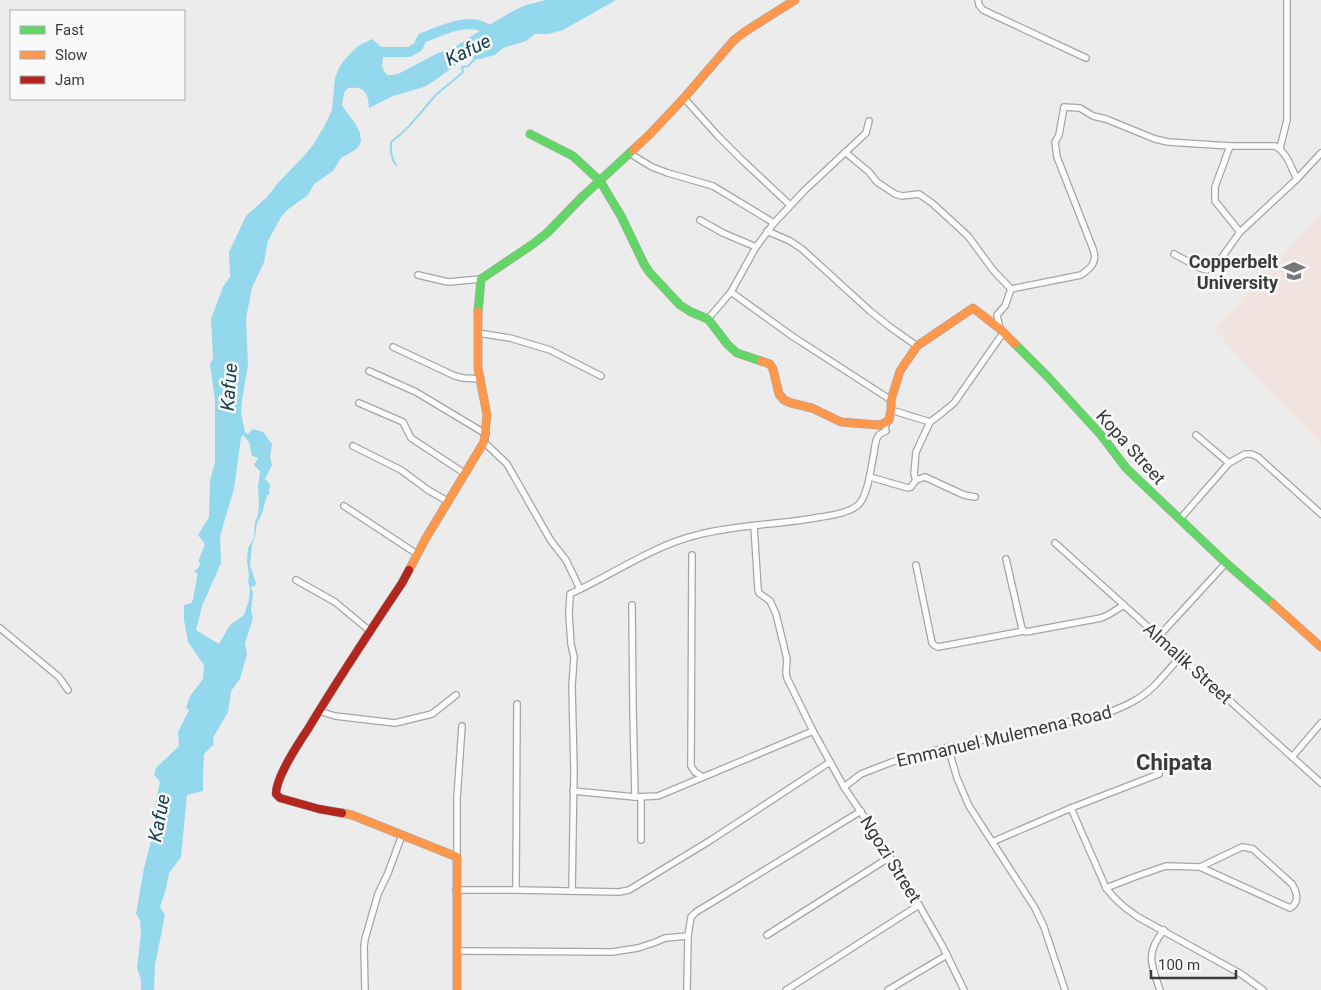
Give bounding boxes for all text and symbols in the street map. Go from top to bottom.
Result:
legend [10,10,185,100]
text: Fast [55,21,84,39]
water label: Kafue [441,29,495,71]
text: Slow [55,46,87,64]
text: Jam [55,71,85,89]
place label: Copperbelt University [1189,251,1279,293]
school or university icon: Copperbelt University [1281,258,1307,284]
water label: Kafue [216,362,242,412]
street label: Kopa Street [1092,405,1170,489]
street label: Almalik Street [1140,618,1237,708]
street label: Emmanuel Mulemena Road [894,701,1114,771]
district label: Chipata [1136,750,1212,775]
water label: Kafue [143,792,175,844]
street label: Ngozi Street [856,812,926,906]
scale bar [1151,948,1236,980]
text: 100 m [1158,956,1200,974]

